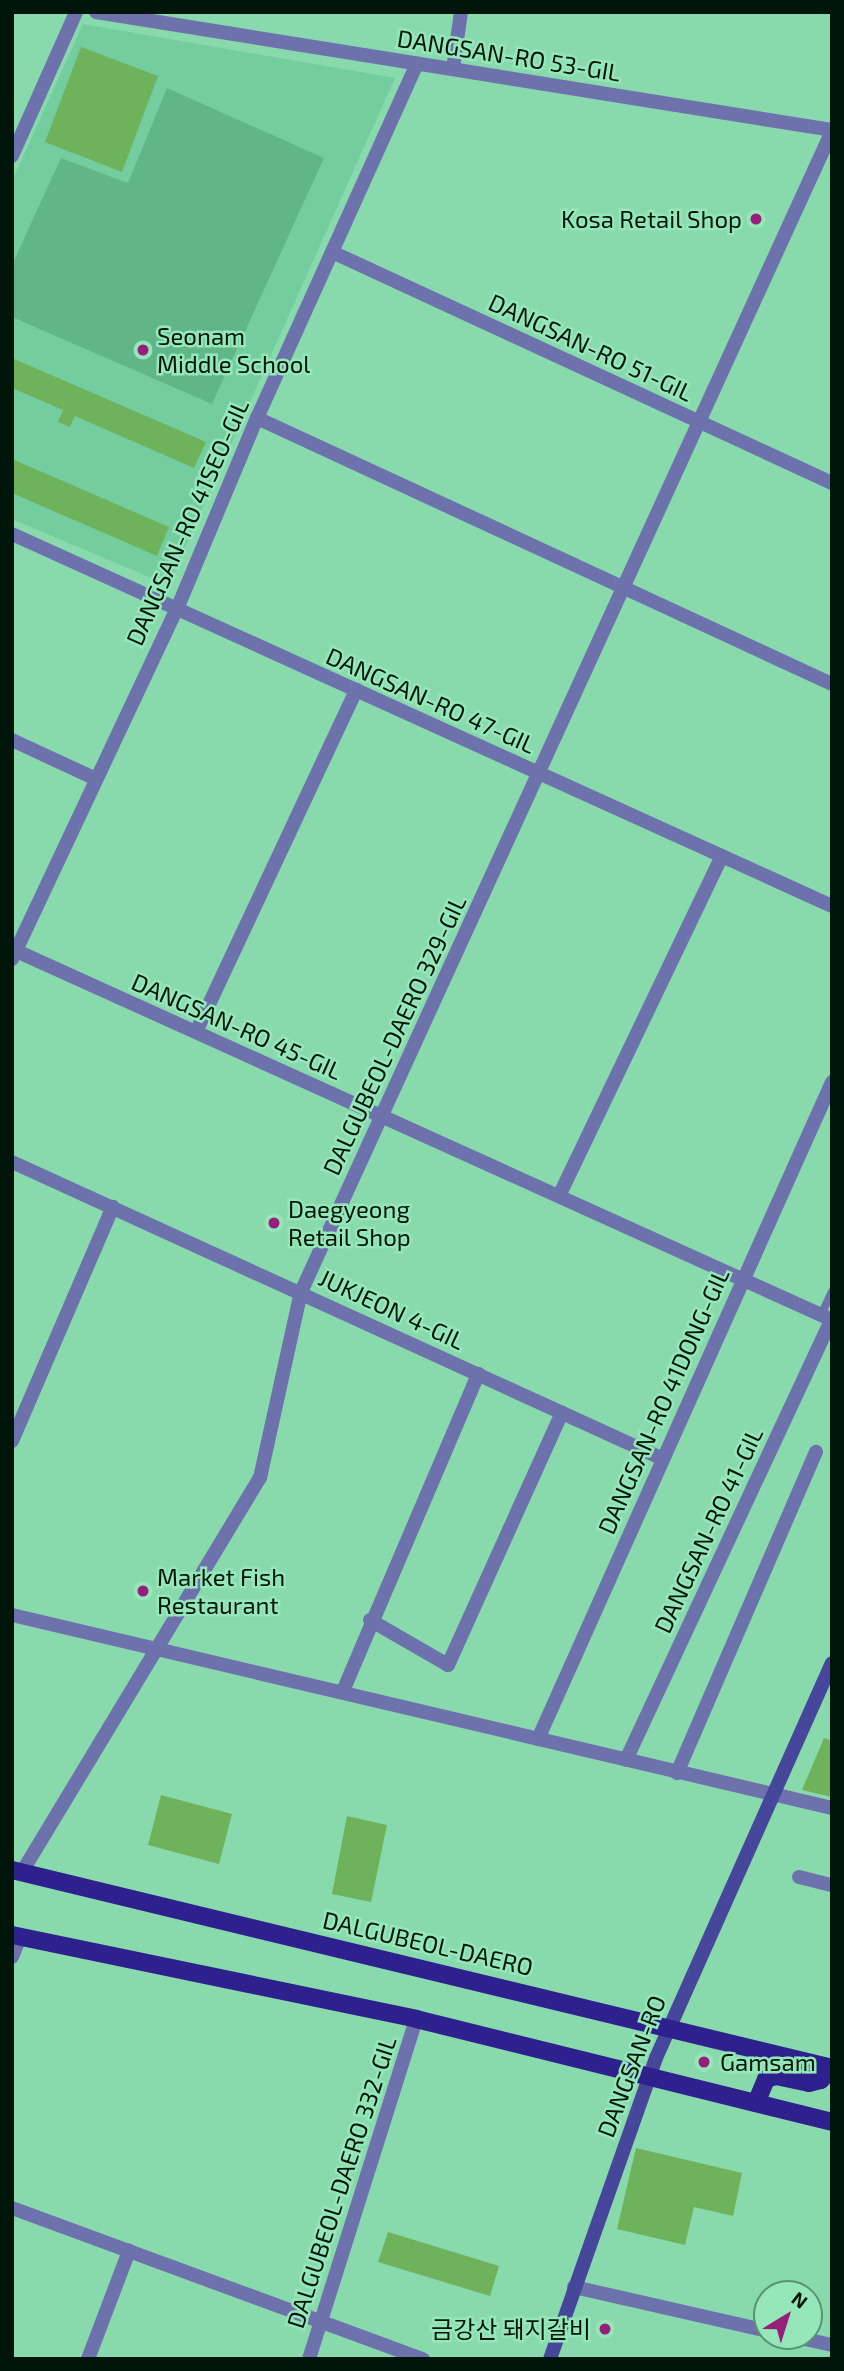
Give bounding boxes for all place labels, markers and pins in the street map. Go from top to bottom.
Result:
place label: Kosa Retail Shop [560,205,742,233]
marker: Kosa Retail Shop [748,211,764,227]
place label: Seonam Middle School [157,322,310,378]
marker: Seonam Middle School [135,342,151,358]
place label: Daegyeong Retail Shop [288,1195,411,1251]
marker: Daegyeong Retail Shop [266,1215,282,1231]
place label: Market Fish Restaurant [157,1563,285,1619]
marker: Market Fish Restaurant [135,1583,151,1599]
place label: Gamsam [720,2048,816,2076]
marker: Gamsam [694,2052,714,2072]
place label: 금강산 돼지갈비 [431,2315,591,2343]
marker: 금강산 돼지갈비 [597,2321,613,2337]

